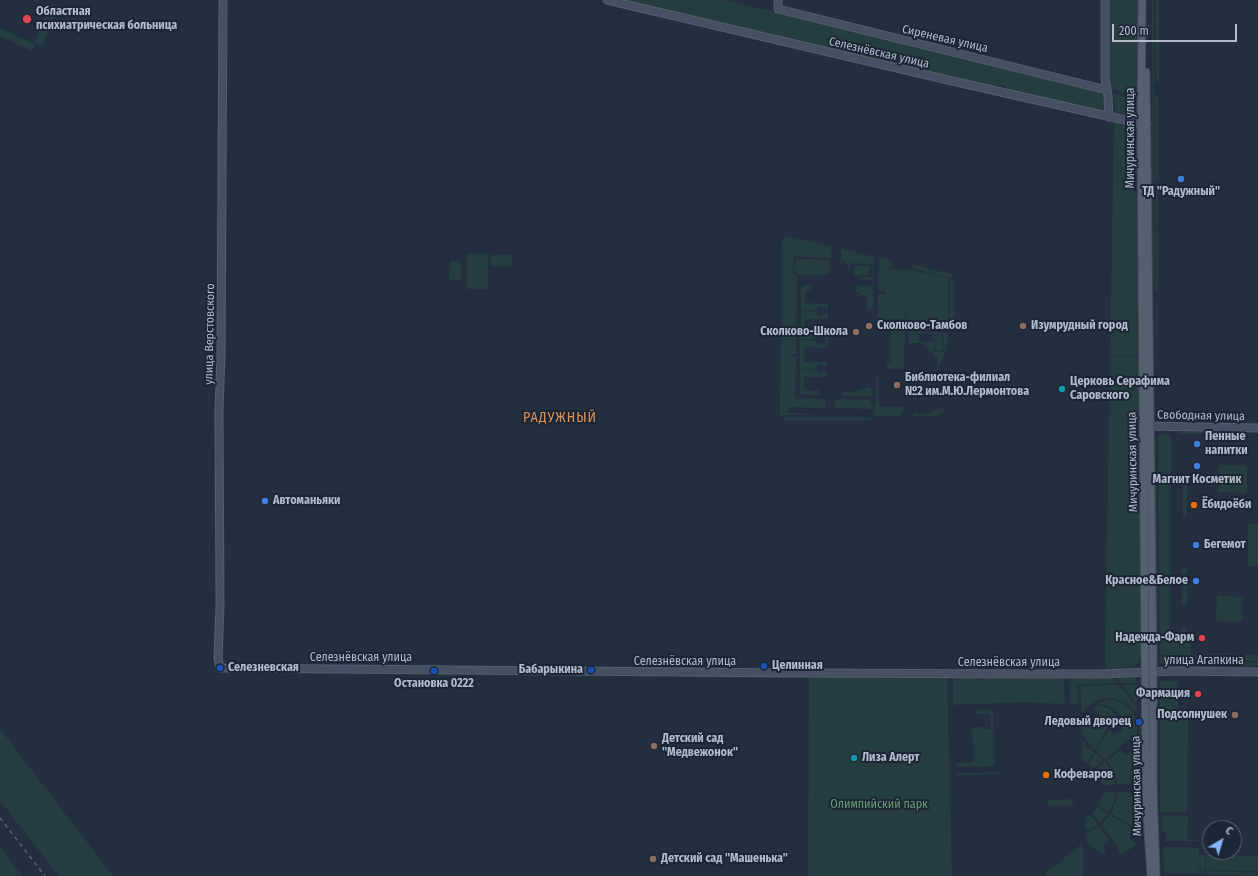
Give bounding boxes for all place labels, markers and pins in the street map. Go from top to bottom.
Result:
place label: Областная психиатрическая больница [36,5,177,33]
marker: Областная психиатрическая больница [21,13,33,25]
marker: ТД "Радужный" [1176,174,1186,184]
place label: ТД "Радужный" [1142,185,1220,199]
place label: Сколково-Тамбов [877,319,967,333]
place label: Изумрудный город [1031,319,1128,333]
marker: Сколково-Тамбов [864,321,874,331]
marker: Изумрудный город [1018,321,1028,331]
place label: Сколково-Школа [760,325,848,339]
marker: Сколково-Школа [851,327,861,337]
place label: Библиотека-филиал №2 им.М.Ю.Лермонтова [905,371,1029,399]
place label: Церковь Серафима Саровского [1070,375,1170,403]
marker: Библиотека-филиал №2 им.М.Ю.Лермонтова [892,380,902,390]
marker: Церковь Серафима Саровского [1057,384,1067,394]
place label: Пенные напитки [1205,430,1248,458]
marker: Пенные напитки [1192,439,1202,449]
marker: Магнит Косметик [1192,461,1202,471]
place label: Магнит Косметик [1153,473,1241,487]
place label: Автоманьяки [273,494,340,508]
marker: Автоманьяки [260,496,270,506]
place label: Ёбидоёби [1202,498,1251,512]
marker: Ёбидоёби [1189,500,1199,510]
place label: Бегемот [1204,538,1246,552]
marker: Бегемот [1191,540,1201,550]
place label: Красное&Белое [1105,574,1188,588]
marker: Красное&Белое [1191,576,1201,586]
place label: Надежда-Фарм [1115,631,1194,645]
marker: Надежда-Фарм [1197,633,1207,643]
place label: Целинная [772,659,823,673]
place label: Селезневская [228,661,299,675]
marker: Целинная [759,661,769,671]
marker: Селезневская [215,663,225,673]
place label: Бабарыкина [519,663,583,677]
marker: Бабарыкина [586,665,596,675]
marker: Остановка 0222 [429,666,439,676]
place label: Остановка 0222 [394,677,474,691]
place label: Фармация [1136,687,1190,701]
marker: Фармация [1193,689,1203,699]
place label: Подсолнушек [1157,708,1227,722]
marker: Подсолнушек [1230,710,1240,720]
place label: Ледовый дворец [1045,715,1131,729]
marker: Ледовый дворец [1134,717,1144,727]
place label: Детский сад "Медвежонок" [662,732,738,760]
marker: Детский сад "Медвежонок" [649,741,659,751]
place label: Лиза Алерт [862,751,919,765]
marker: Лиза Алерт [849,753,859,763]
place label: Кофеваров [1054,768,1113,782]
marker: Кофеваров [1041,770,1051,780]
place label: Детский сад "Машенька" [661,852,788,866]
marker: Детский сад "Машенька" [648,854,658,864]

